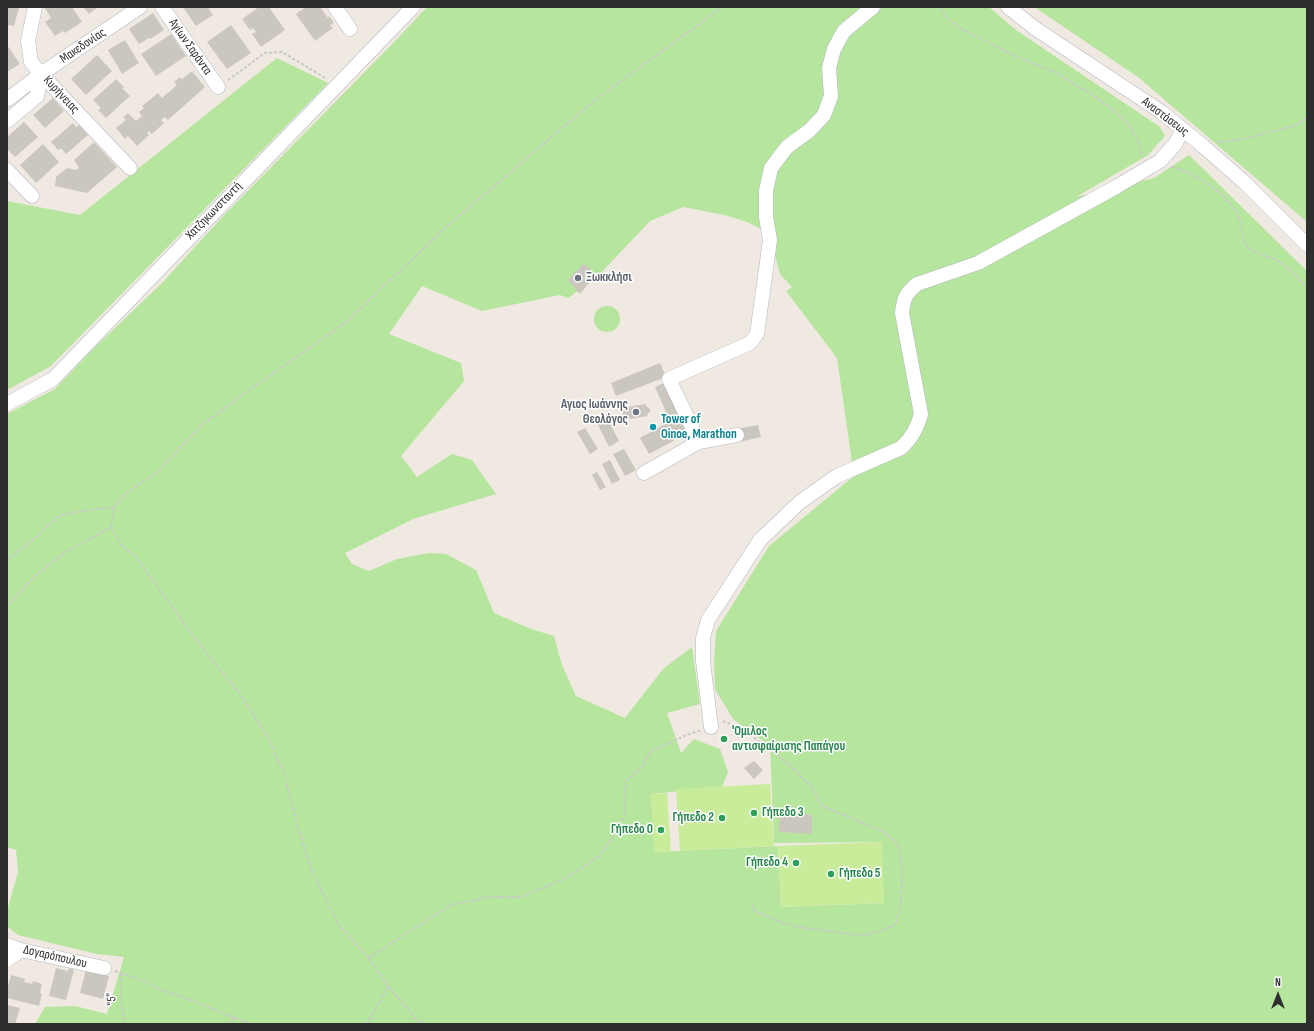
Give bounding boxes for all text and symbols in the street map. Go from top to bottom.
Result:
street label: Αγίων Σαράντα [165,16,215,78]
street label: Μακεδονίας [57,25,109,67]
street label: Κυρήνειας [40,73,82,117]
street label: Αναστάσεως [1138,94,1192,140]
street label: Χατζηκωνσταντή [182,179,246,243]
place label: Ξωκκλήσι [586,270,632,286]
marker: Ξωκκλήσι [573,273,583,283]
place label: Αγιος Ιωάννης Θεολόγος [561,397,628,428]
marker: Αγιος Ιωάννης Θεολόγος [631,407,641,417]
place label: Tower of Oinoe, Marathon [661,412,737,443]
marker: Tower of Oinoe, Marathon [648,422,658,432]
place label: 'Ομιλος αντισφαίρισης Παπάγου [732,724,845,755]
marker: 'Ομιλος αντισφαίρισης Παπάγου [719,734,729,744]
place label: Γήπεδο 3 [762,805,804,821]
marker: Γήπεδο 3 [749,808,759,818]
place label: Γήπεδο 2 [672,810,714,826]
marker: Γήπεδο 2 [717,813,727,823]
place label: Γήπεδο 0 [611,822,653,838]
marker: Γήπεδο 0 [656,825,666,835]
place label: Γήπεδο 4 [746,855,788,871]
marker: Γήπεδο 4 [791,858,801,868]
place label: Γήπεδο 5 [839,866,881,882]
marker: Γήπεδο 5 [826,869,836,879]
street label: Δογαρόπουλου [22,942,88,972]
north arrow [1258,975,1298,1015]
text: N [1275,976,1281,989]
street label: "5" [104,992,120,1006]

